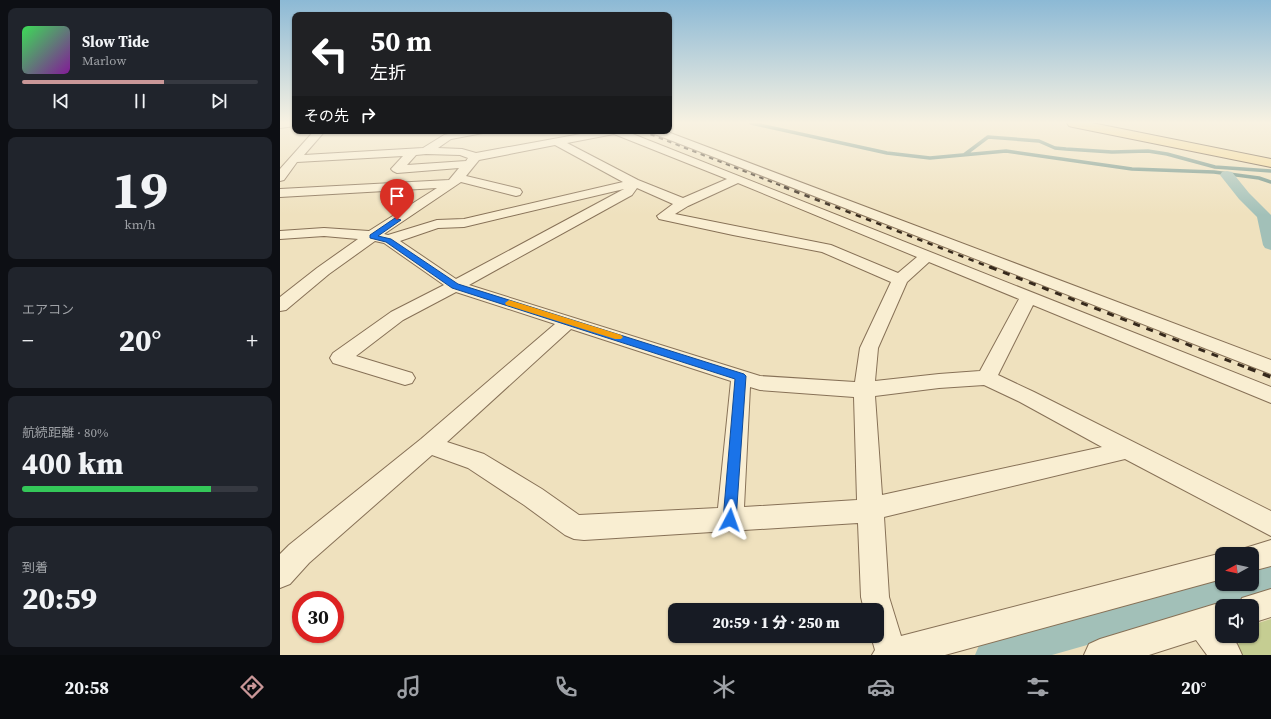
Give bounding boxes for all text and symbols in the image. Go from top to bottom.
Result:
text: 50 m [370,22,432,60]
icon: left [304,28,356,80]
text: Slow Tide [82,31,149,52]
text: Marlow [82,52,126,69]
text: 左折 [370,60,406,85]
icon: previous [50,90,72,112]
icon: pause [129,90,151,112]
icon: next [208,90,230,112]
icon: right [357,104,379,126]
text: その先 [304,105,349,126]
text: 19 [112,154,168,225]
pin [380,179,414,220]
icon: arrive [386,185,408,207]
text: km/h [125,216,155,233]
text: エアコン [22,301,74,318]
text: 20° [119,320,161,361]
text: − [22,325,34,355]
text: + [246,325,258,355]
text: 航続距離 · 80% [22,424,108,441]
text: 400 km [22,443,123,484]
position arrow [709,499,751,541]
north arrow [1215,547,1259,591]
map controls [1215,547,1259,643]
text: 到着 [22,559,48,576]
text: 20:59 [22,578,97,619]
speed limit sign: 30 [292,591,344,643]
button: sound [1215,599,1259,643]
text: 20:59 · 1 分 · 250 m [712,612,840,633]
icon: directions [238,673,266,701]
icon: music [395,673,423,701]
icon: phone [552,673,580,701]
icon: climate [710,673,738,701]
icon: car [867,673,895,701]
icon: filters [1024,673,1052,701]
text: 20:58 [65,675,109,700]
text: 20° [1181,675,1206,700]

